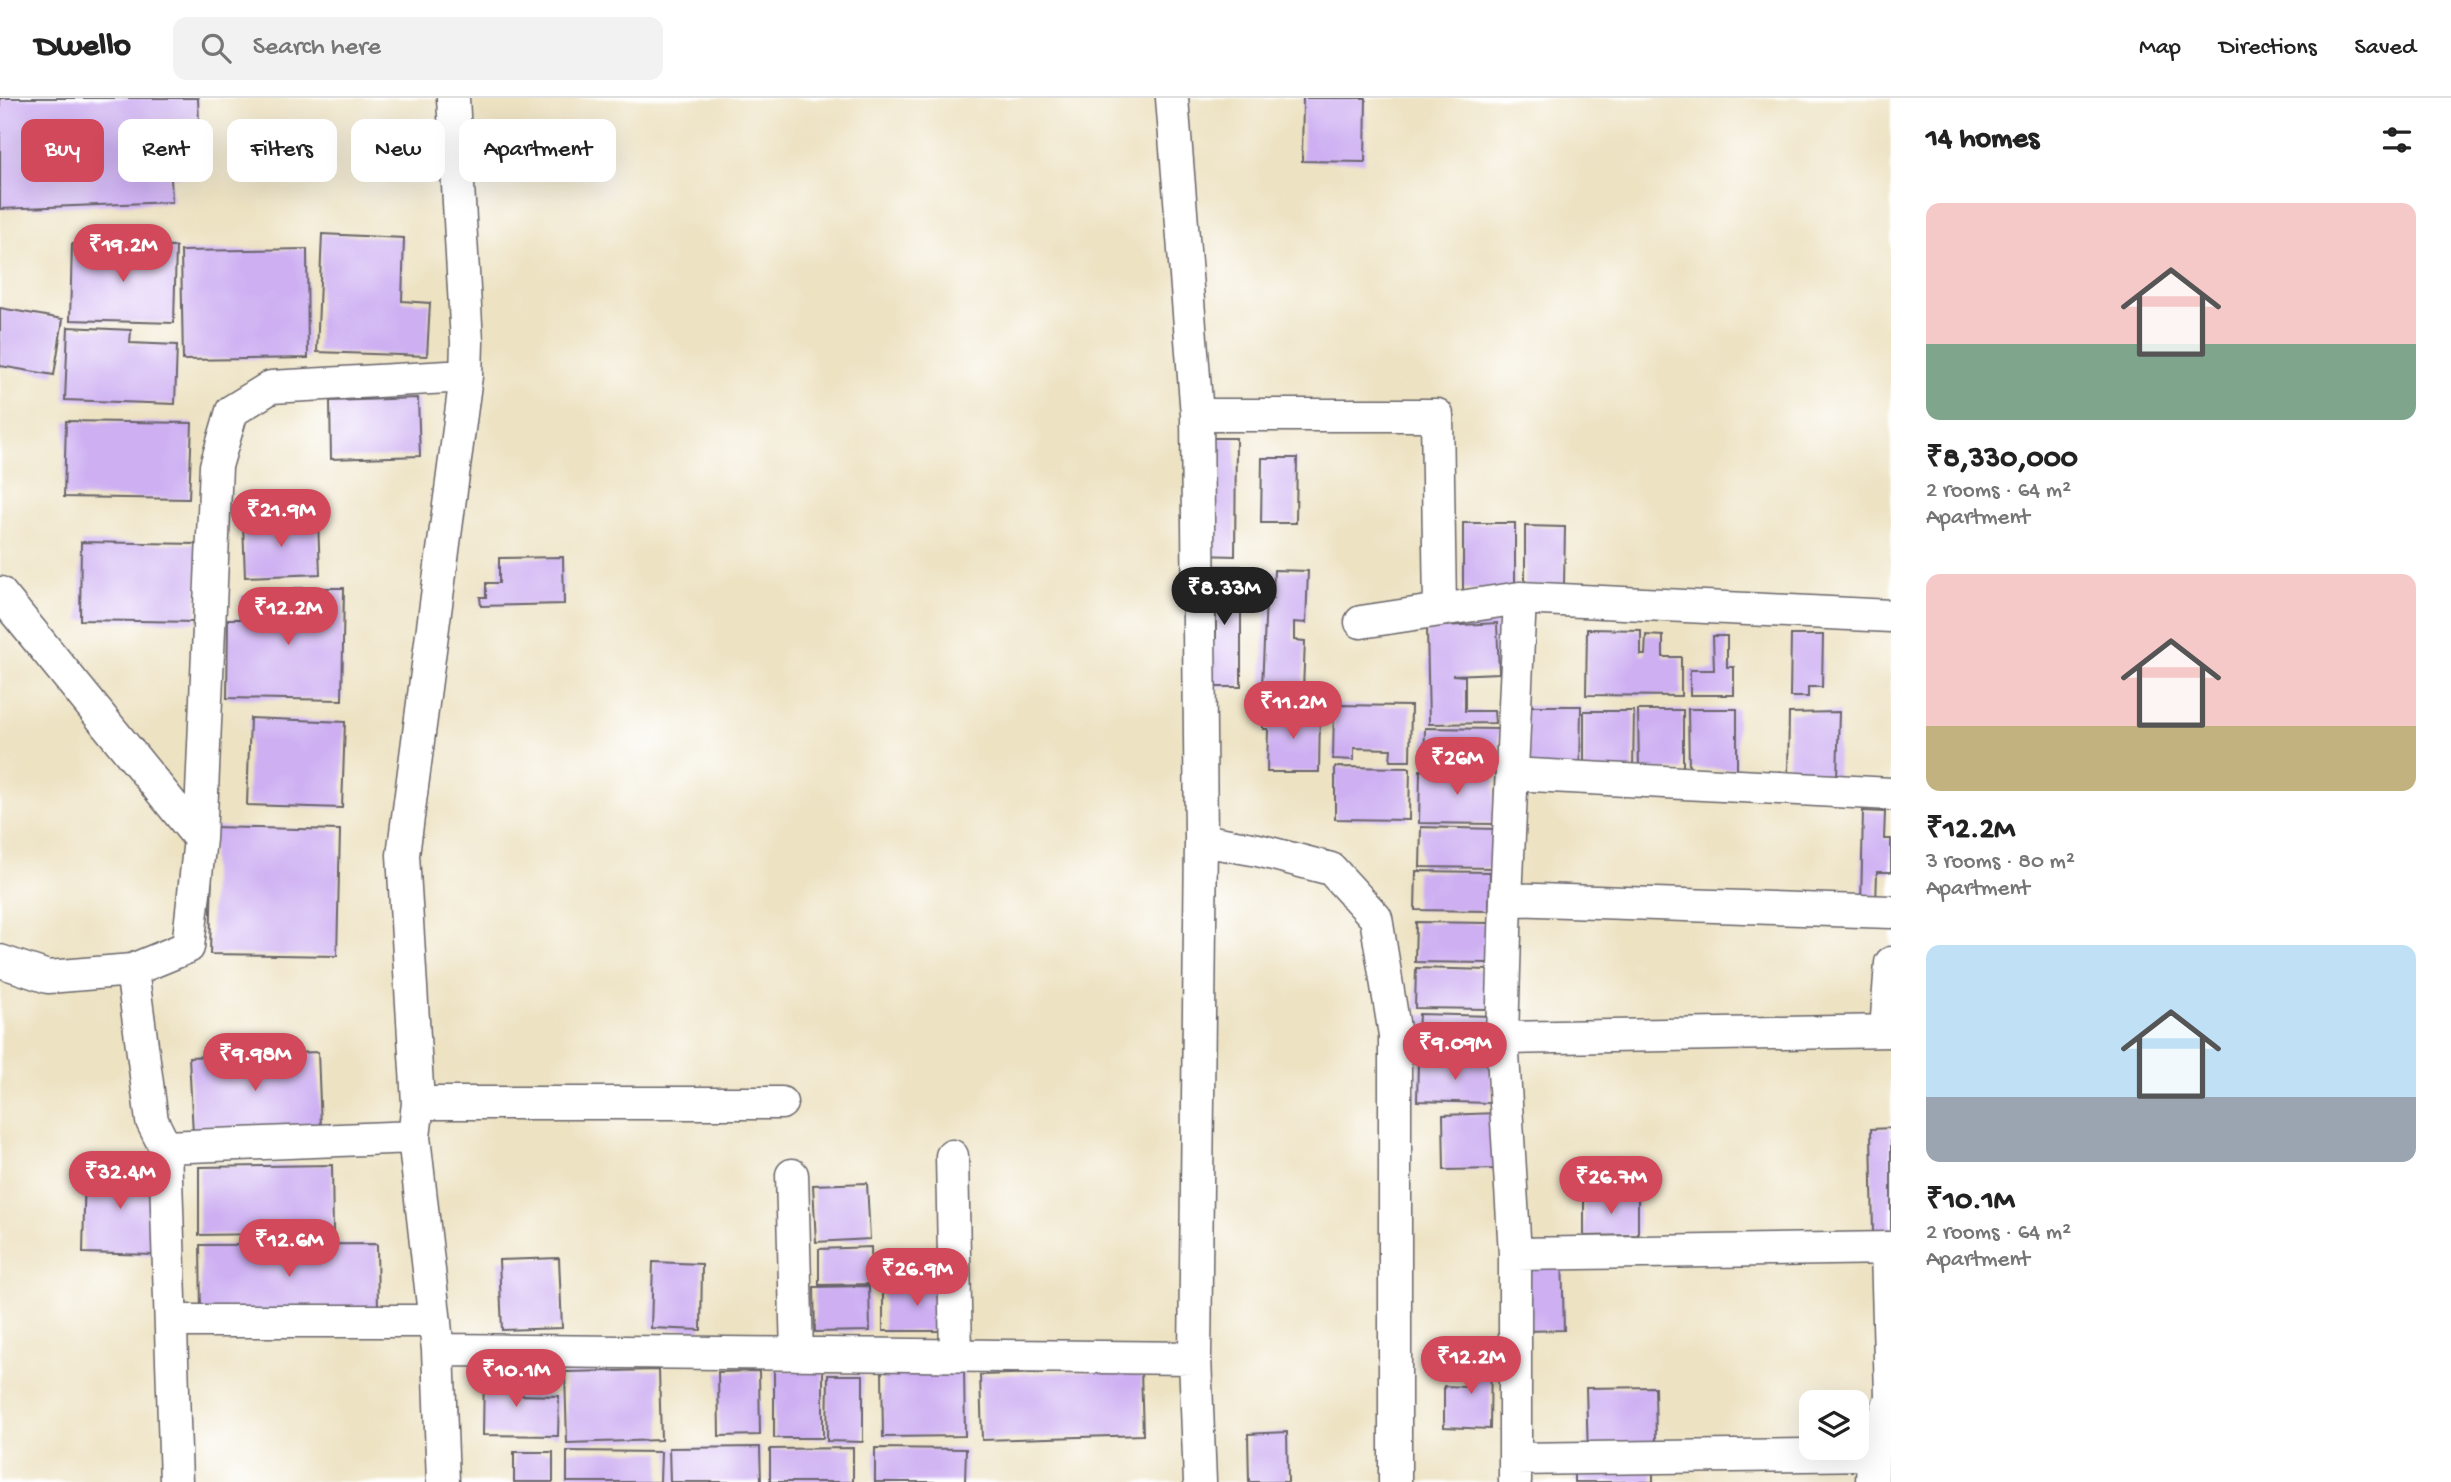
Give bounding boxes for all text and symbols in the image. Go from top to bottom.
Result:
search box [173,17,663,80]
text: Dwello [35,29,131,67]
icon: search [197,29,235,67]
text: Search here [253,33,381,64]
text: Map [2139,34,2181,63]
text: Directions [2219,34,2317,63]
text: Saved [2355,34,2416,63]
chip: Buy [21,119,104,182]
chip: Rent [118,119,213,182]
chip: Filters [227,119,337,182]
chip: New [351,119,445,182]
chip: Apartment [459,119,616,182]
icon: filters [2378,121,2416,159]
text: 14 homes [1926,123,2039,158]
pin: ₹19.2M [66,225,180,284]
text: ₹19.2M [89,233,157,260]
icon: home [2108,249,2234,375]
text: ₹8,330,000 [1926,443,2078,478]
text: 2 rooms · 64 m² [1926,478,2071,505]
pin: ₹21.9M [224,490,338,549]
text: ₹21.9M [247,498,315,525]
text: Apartment [1926,505,2030,532]
pin: ₹8.33M [1167,568,1281,627]
text: ₹8.33M [1188,576,1260,603]
pin: ₹12.2M [231,588,345,647]
text: ₹12.2M [254,596,322,623]
icon: home [2108,620,2234,746]
pin: ₹11.2M [1236,682,1350,741]
text: ₹11.2M [1260,690,1326,717]
pin: ₹26M [1416,738,1498,797]
text: ₹26M [1431,746,1483,773]
text: ₹12.2M [1926,814,2015,849]
text: 3 rooms · 80 m² [1926,849,2075,876]
text: Apartment [1926,876,2030,903]
icon: home [2108,991,2234,1117]
pin: ₹9.09M [1398,1023,1512,1082]
text: ₹9.09M [1419,1031,1491,1058]
pin: ₹9.98M [198,1034,312,1093]
text: ₹9.98M [219,1042,291,1069]
pin: ₹32.4M [63,1152,177,1211]
pin: ₹26.7M [1554,1156,1668,1216]
text: ₹32.4M [85,1160,155,1187]
text: ₹26.7M [1575,1165,1647,1192]
text: ₹10.1M [1926,1185,2015,1220]
pin: ₹12.6M [232,1220,346,1279]
text: 2 rooms · 64 m² [1926,1220,2071,1247]
text: ₹12.6M [255,1228,323,1255]
text: Apartment [1926,1247,2030,1274]
pin: ₹26.9M [860,1248,974,1308]
text: ₹26.9M [882,1257,952,1284]
pin: ₹12.2M [1414,1336,1528,1396]
text: ₹12.2M [1437,1345,1505,1372]
pin: ₹10.1M [459,1350,573,1409]
text: ₹10.1M [482,1358,550,1385]
map controls [1799,1390,1869,1460]
button: layers [1799,1390,1869,1460]

